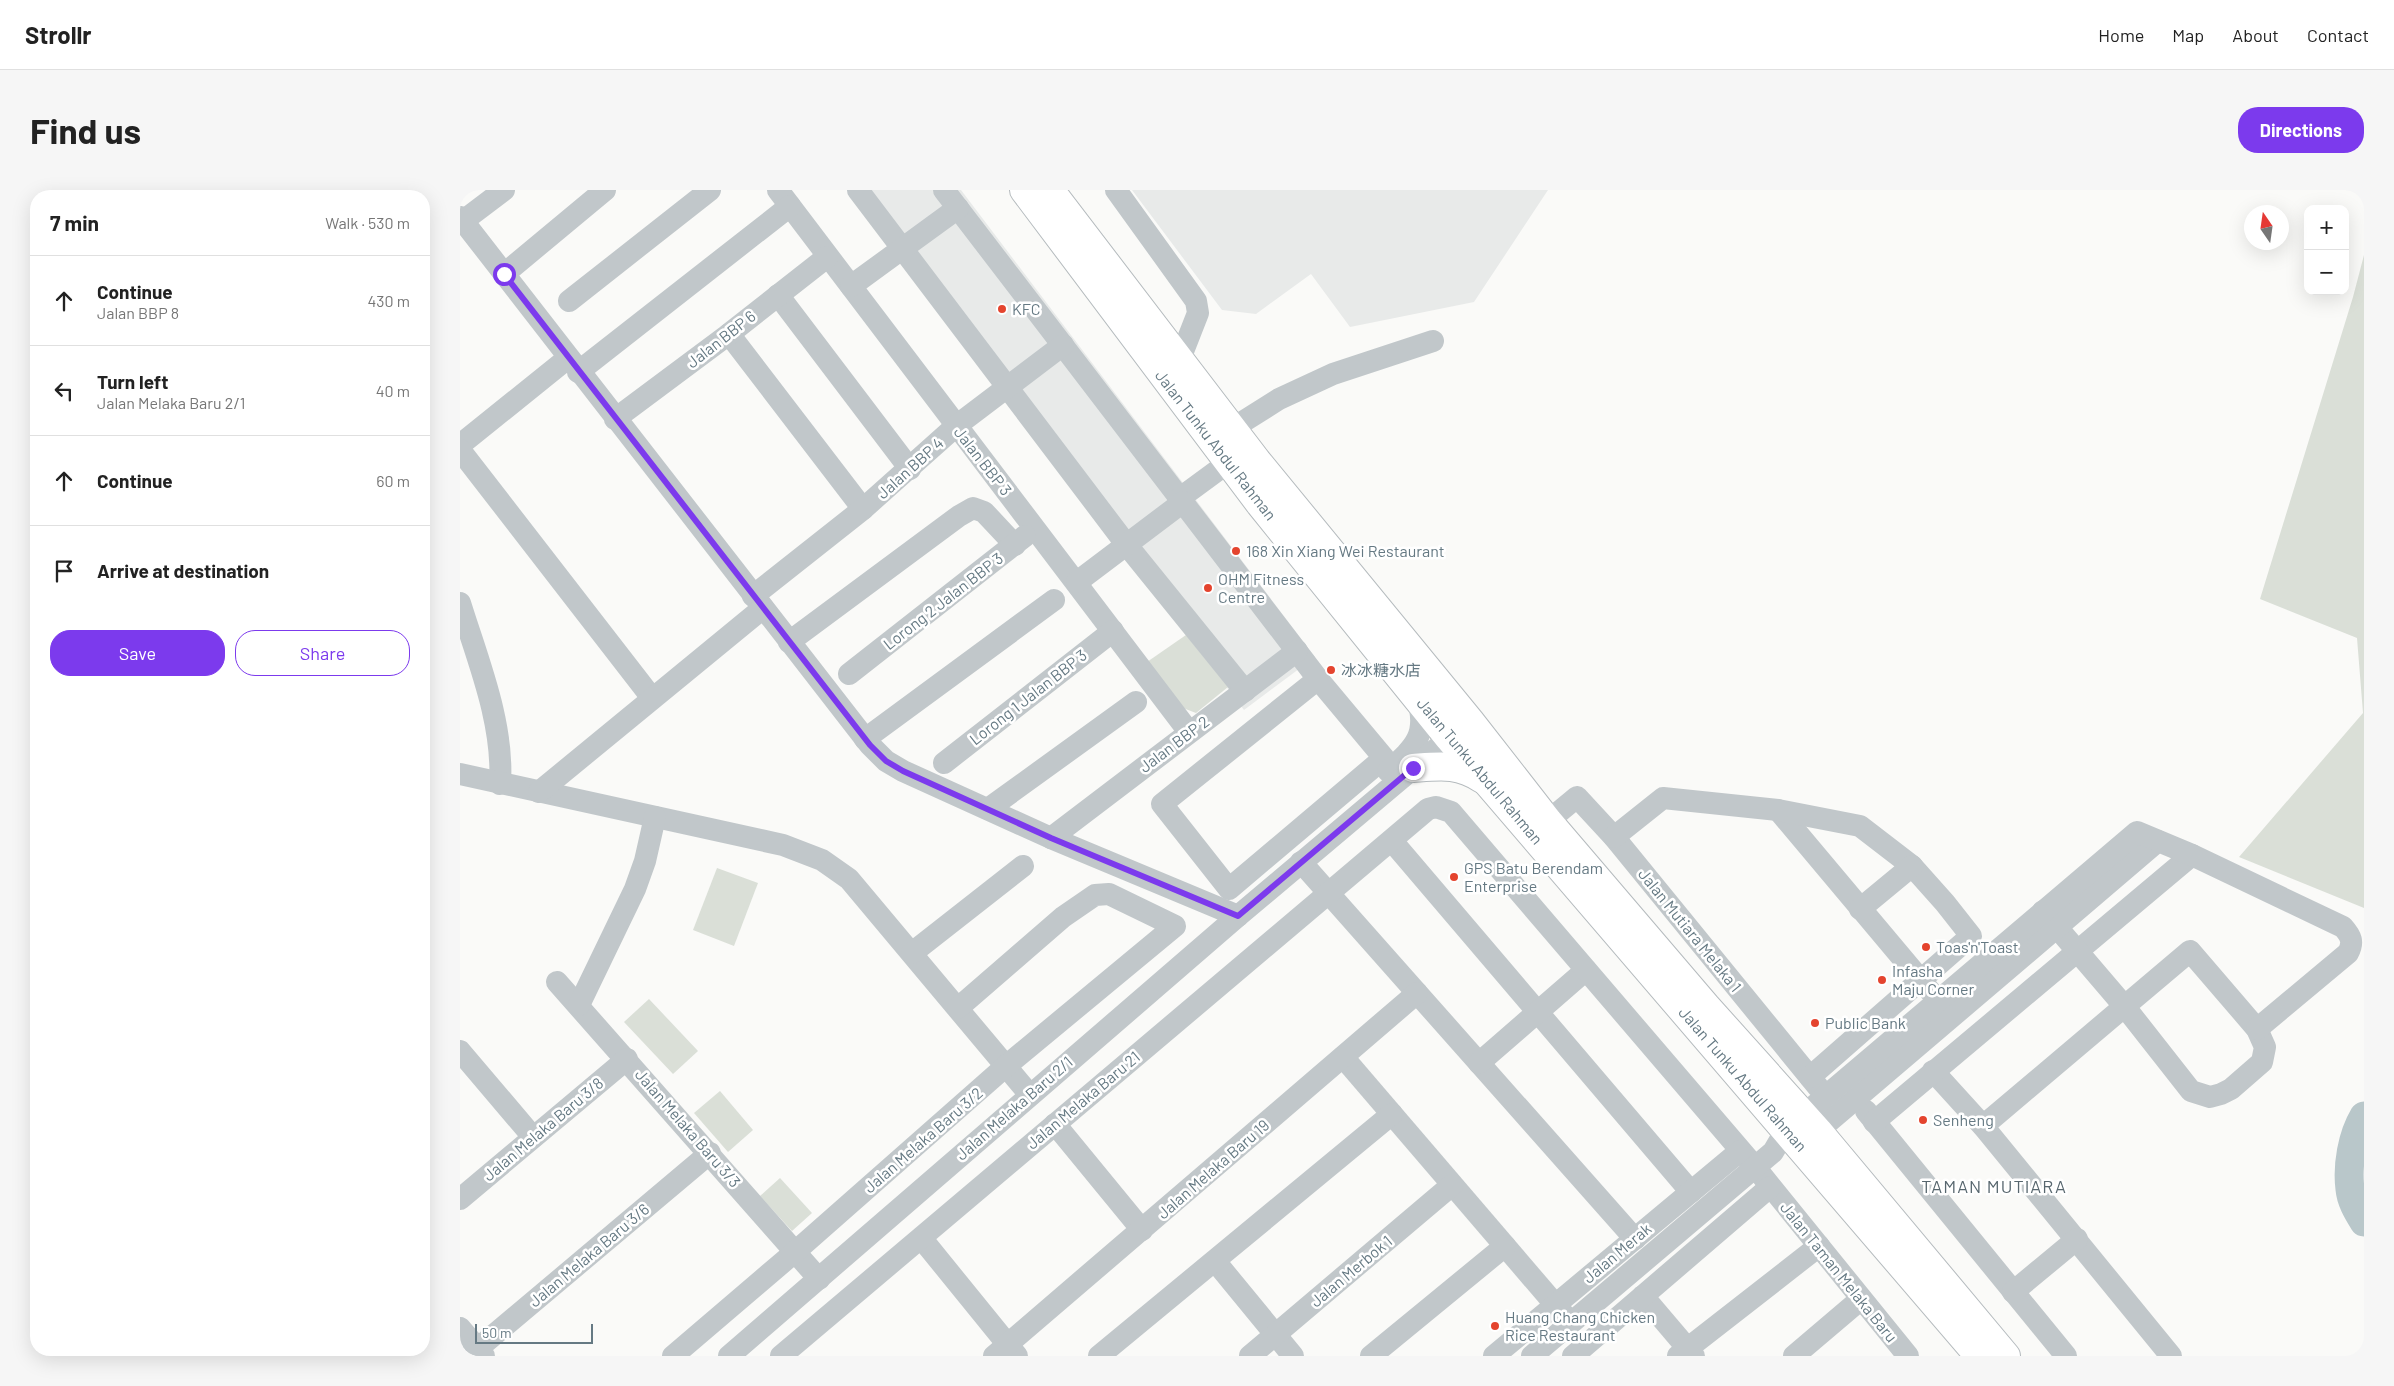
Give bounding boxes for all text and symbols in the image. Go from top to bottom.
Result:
text: Strollr [25,20,92,49]
text: Home [2098,24,2144,46]
text: Map [2172,24,2204,46]
text: About [2232,24,2279,46]
text: Contact [2307,24,2369,46]
button: Directions [2238,107,2364,153]
text: Find us [30,109,141,151]
north arrow [2244,205,2289,250]
map controls [2304,205,2349,295]
button: + [2304,205,2349,250]
text: 7 min [50,210,99,235]
text: Walk · 530 m [325,213,410,232]
button: − [2304,250,2349,295]
route start [493,263,516,286]
text: Continue [97,280,173,303]
icon: ahead [50,287,78,315]
text: 430 m [367,291,410,310]
place label: KFC [1012,299,1041,318]
text: Jalan BBP 8 [97,303,179,322]
marker: KFC [996,303,1008,315]
street label: Jalan BBP 6 [683,306,759,371]
street label: Jalan Tunku Abdul Rahman [1152,366,1281,524]
text: Turn left [97,370,168,393]
icon: left [50,377,78,405]
text: 40 m [376,381,410,400]
text: Jalan Melaka Baru 2/1 [97,393,245,412]
street label: Jalan BBP 3 [951,423,1016,499]
street label: Jalan BBP 4 [873,433,947,502]
icon: ahead [50,467,78,495]
text: Continue [97,469,173,492]
text: 60 m [376,471,410,490]
place label: 168 Xin Xiang Wei Restaurant [1246,541,1445,560]
marker: 168 Xin Xiang Wei Restaurant [1230,545,1242,557]
street label: Lorong 2 Jalan BBP 3 [879,548,1006,653]
icon: arrive [50,557,78,585]
text: Arrive at destination [97,559,269,582]
place label: OHM Fitness Centre [1218,569,1304,606]
marker: OHM Fitness Centre [1202,582,1214,594]
button: Save [50,630,225,676]
button: Share [235,630,410,676]
street label: Lorong 1 Jalan BBP 3 [965,645,1090,748]
place label: 冰冰糖水店 [1341,660,1421,679]
marker: 冰冰糖水店 [1325,664,1337,676]
street label: Jalan Tunku Abdul Rahman [1413,693,1547,848]
street label: Jalan BBP 2 [1135,711,1212,776]
route end [1402,757,1425,780]
place label: GPS Batu Berendam Enterprise [1464,858,1603,895]
street label: Jalan Mutiara Melaka 1 [1635,864,1746,995]
marker: GPS Batu Berendam Enterprise [1448,871,1460,883]
place label: Toas'n'Toast [1936,937,2019,956]
marker: Toas'n'Toast [1920,941,1932,953]
place label: Infasha Maju Corner [1892,961,1975,998]
marker: Infasha Maju Corner [1876,974,1888,986]
street label: Jalan Tunku Abdul Rahman [1675,1002,1811,1155]
place label: Public Bank [1825,1013,1906,1032]
marker: Public Bank [1809,1017,1821,1029]
street label: Jalan Melaka Baru 21 [1022,1047,1143,1152]
street label: Jalan Melaka Baru 2/1 [951,1052,1076,1163]
street label: Jalan Melaka Baru 3/3 [632,1065,745,1191]
street label: Jalan Melaka Baru 3/8 [479,1073,607,1184]
street label: Jalan Melaka Baru 3/2 [859,1083,986,1196]
place label: Senheng [1933,1110,1994,1129]
marker: Senheng [1917,1114,1929,1126]
street label: Jalan Melaka Baru 19 [1153,1115,1272,1222]
district label: TAMAN MUTIARA [1921,1175,2067,1197]
street label: Jalan Taman Melaka Baru [1777,1198,1902,1346]
street label: Jalan Melaka Baru 3/6 [525,1199,653,1310]
street label: Jalan Merak [1579,1219,1655,1287]
street label: Jalan Merbok 1 [1306,1231,1395,1310]
place label: Huang Chang Chicken Rice Restaurant [1505,1307,1655,1344]
marker: Huang Chang Chicken Rice Restaurant [1489,1320,1501,1332]
scale bar [475,1321,592,1344]
text: 50 m [482,1324,511,1341]

